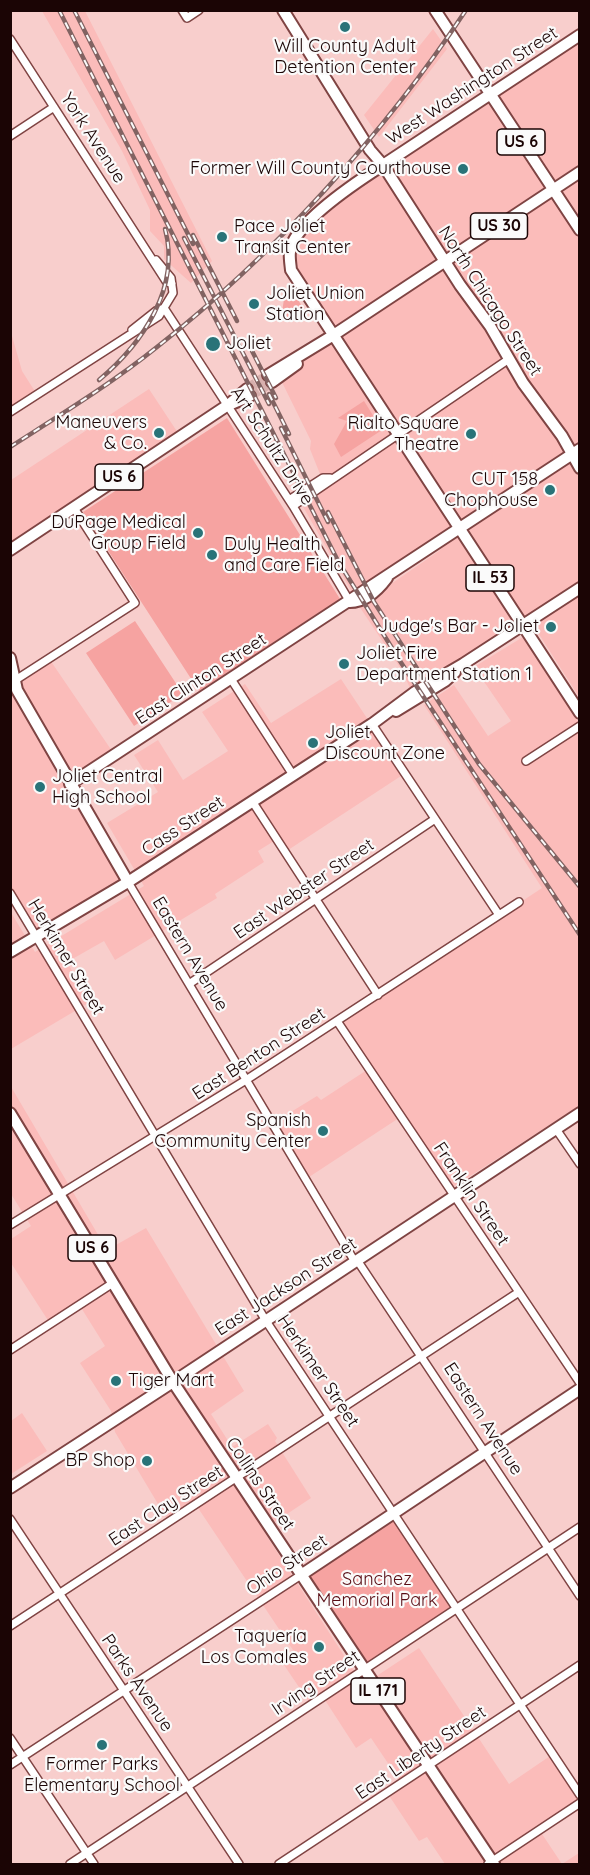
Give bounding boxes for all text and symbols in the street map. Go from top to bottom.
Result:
marker: Will County Adult Detention Center [338,20,352,34]
street label: West Washington Street [382,22,562,150]
place label: Will County Adult Detention Center [274,36,416,78]
street label: York Avenue [56,89,130,187]
road number: US 6 [497,129,545,155]
place label: Former Will County Courthouse [190,158,451,180]
marker: Former Will County Courthouse [456,162,470,176]
road number: US 30 [470,213,528,239]
place label: Pace Joliet Transit Center [234,216,351,258]
street label: North Chicago Street [434,222,546,380]
marker: Pace Joliet Transit Center [215,230,229,244]
place label: Joliet Union Station [266,283,365,326]
marker: Joliet Union Station [247,297,261,311]
place label: Joliet [226,333,271,355]
marker: Joliet [204,335,222,353]
street label: Art Schultz Drive [226,383,318,509]
place label: Maneuvers & Co. [55,412,147,454]
place label: Rialto Square Theatre [347,413,459,456]
marker: Maneuvers & Co. [152,426,166,440]
marker: Rialto Square Theatre [464,427,478,441]
road number: US 6 [95,464,143,490]
place label: CUT 158 Chophouse [444,469,538,512]
marker: CUT 158 Chophouse [543,483,557,497]
place label: DuPage Medical Group Field [51,512,186,554]
marker: DuPage Medical Group Field [191,526,205,540]
place label: Duly Health and Care Field [224,534,344,576]
marker: Duly Health and Care Field [205,548,219,562]
road number: IL 53 [466,565,514,591]
place label: Judge's Bar - Joliet [378,616,539,638]
marker: Judge's Bar - Joliet [544,620,558,634]
street label: East Clinton Street [131,629,271,729]
place label: Joliet Fire Department Station 1 [356,643,532,686]
marker: Joliet Fire Department Station 1 [337,657,351,671]
place label: Joliet Discount Zone [325,722,445,764]
marker: Joliet Discount Zone [306,736,320,750]
place label: Joliet Central High School [52,766,163,808]
marker: Joliet Central High School [33,780,47,794]
street label: Cass Street [138,791,228,861]
street label: East Webster Street [230,834,378,944]
street label: Eastern Avenue [147,893,233,1015]
street label: Herkimer Street [23,895,109,1019]
street label: East Benton Street [188,1003,330,1105]
place label: Spanish Community Center [154,1110,311,1152]
marker: Spanish Community Center [316,1124,330,1138]
street label: Franklin Street [428,1138,514,1250]
street label: East Jackson Street [211,1233,361,1341]
road number: US 6 [68,1235,116,1261]
street label: Herkimer Street [272,1311,364,1431]
street label: Eastern Avenue [439,1359,527,1479]
place label: Tiger Mart [128,1370,214,1392]
marker: Tiger Mart [109,1374,123,1388]
street label: Collins Street [221,1433,299,1535]
place label: BP Shop [66,1450,135,1472]
marker: BP Shop [140,1454,154,1468]
street label: East Clay Street [105,1461,227,1551]
street label: Ohio Street [242,1530,332,1600]
park label: Sanchez Memorial Park [316,1569,438,1612]
place label: Taquería Los Comales [201,1626,307,1668]
street label: Parks Avenue [96,1630,178,1736]
marker: Taquería Los Comales [312,1640,326,1654]
street label: Irving Street [268,1646,364,1720]
road number: IL 171 [351,1678,405,1704]
street label: East Liberty Street [352,1701,490,1805]
marker: Former Parks Elementary School [95,1738,109,1752]
place label: Former Parks Elementary School [24,1754,180,1796]

